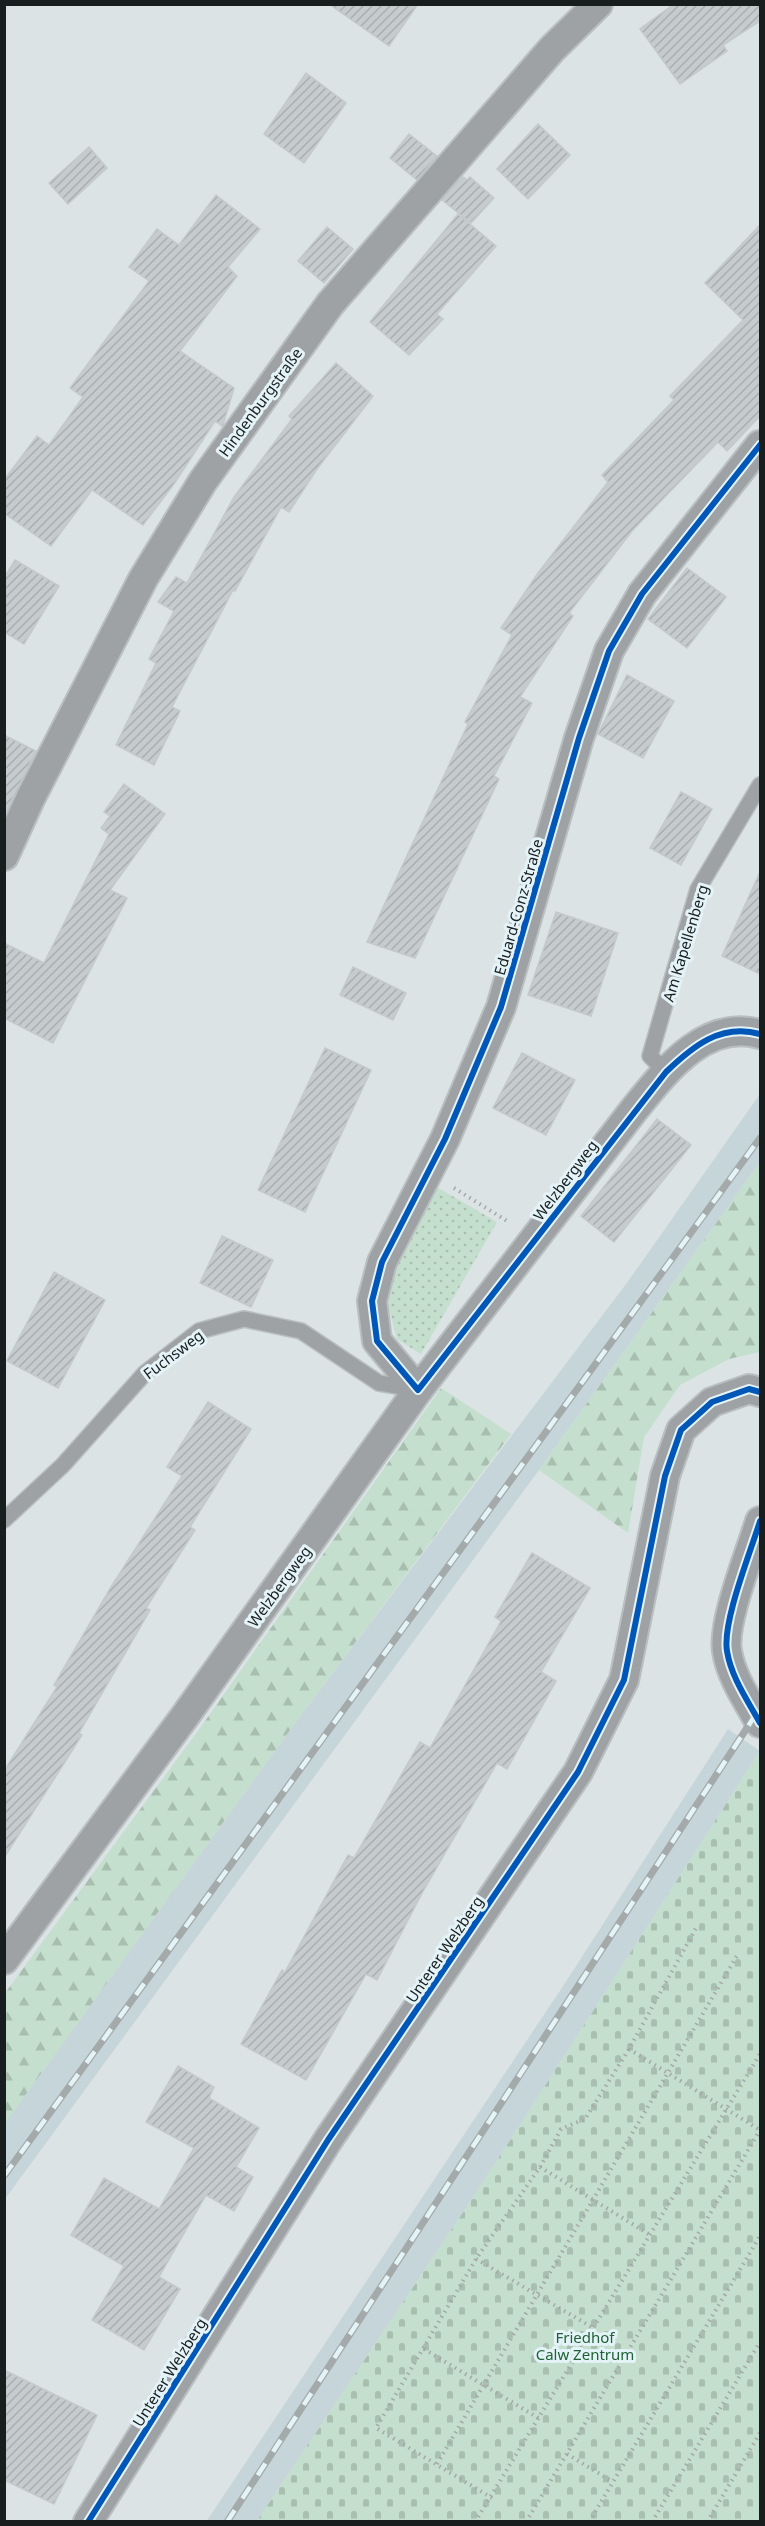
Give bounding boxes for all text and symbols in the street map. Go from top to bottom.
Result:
street label: Hindenburgstraße [214,344,306,460]
street label: Eduard-Conz-Straße [489,837,547,977]
street label: Am Kapellenberg [658,882,712,1004]
street label: Welzbergweg [528,1136,602,1224]
street label: Fuchsweg [139,1325,207,1383]
street label: Welzbergweg [243,1542,315,1630]
street label: Unterer Welzberg [401,1892,487,2006]
street label: Unterer Welzberg [128,2314,210,2430]
park label: Friedhof Calw Zentrum [536,2327,634,2364]

